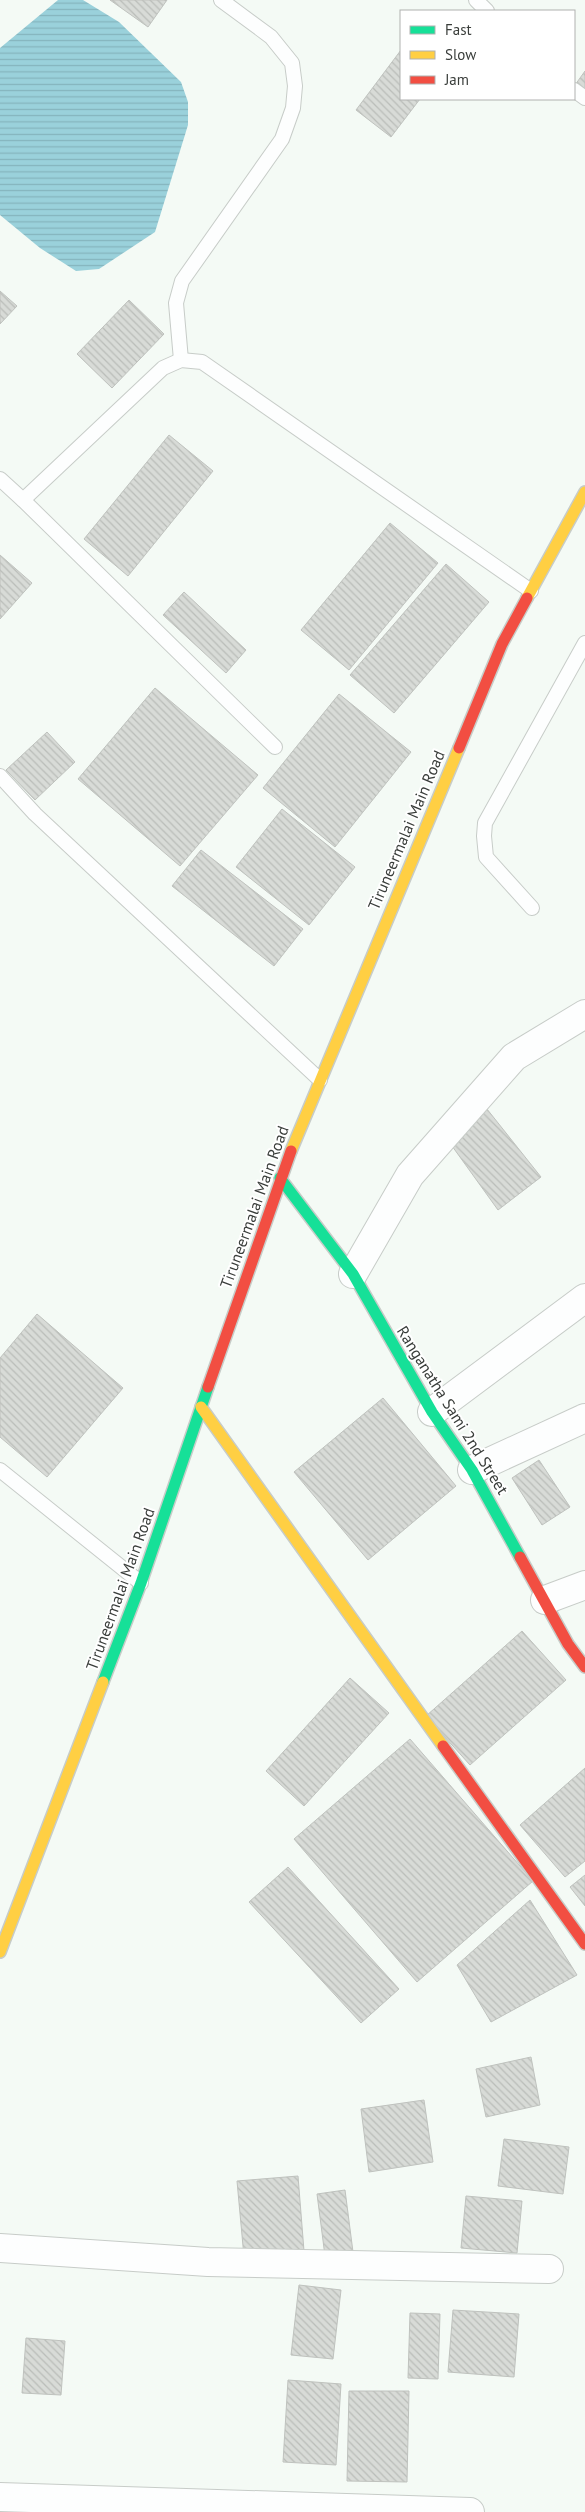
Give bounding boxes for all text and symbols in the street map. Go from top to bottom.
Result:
legend [400,10,575,100]
text: Fast [445,20,472,39]
text: Slow [445,45,476,64]
text: Jam [444,70,469,89]
street label: Tiruneermalai Main Road [363,747,449,913]
street label: Tiruneermalai Main Road [215,1123,293,1291]
street label: Ranganatha Sami 2nd Street [393,1322,513,1498]
street label: Tiruneermalai Main Road [81,1505,159,1673]

